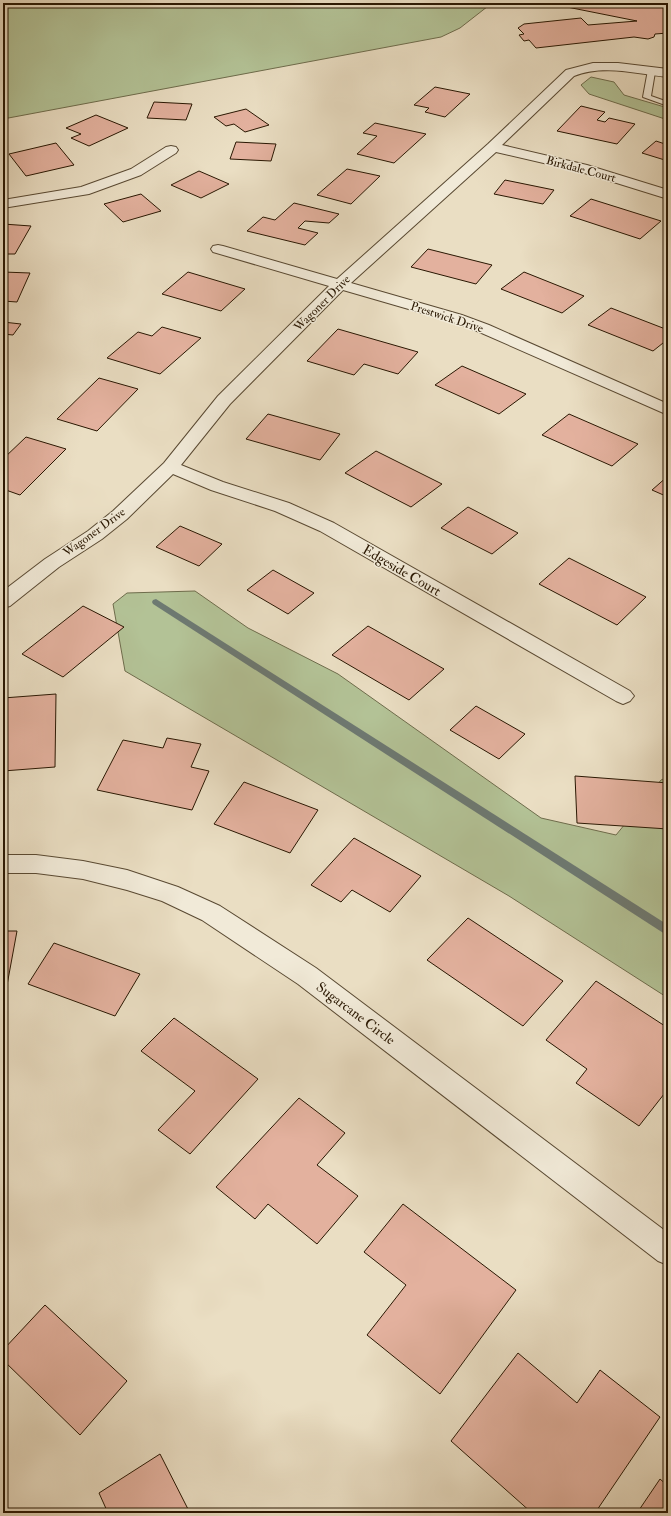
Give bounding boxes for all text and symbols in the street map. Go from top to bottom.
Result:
street label: Birkdale Court [544,153,617,186]
street label: Wagoner Drive [290,272,354,335]
street label: Prestwick Drive [409,299,485,336]
street label: Wagoner Drive [59,505,128,561]
street label: Edgeside Court [359,541,444,600]
street label: Sugarcane Circle [313,978,399,1049]

